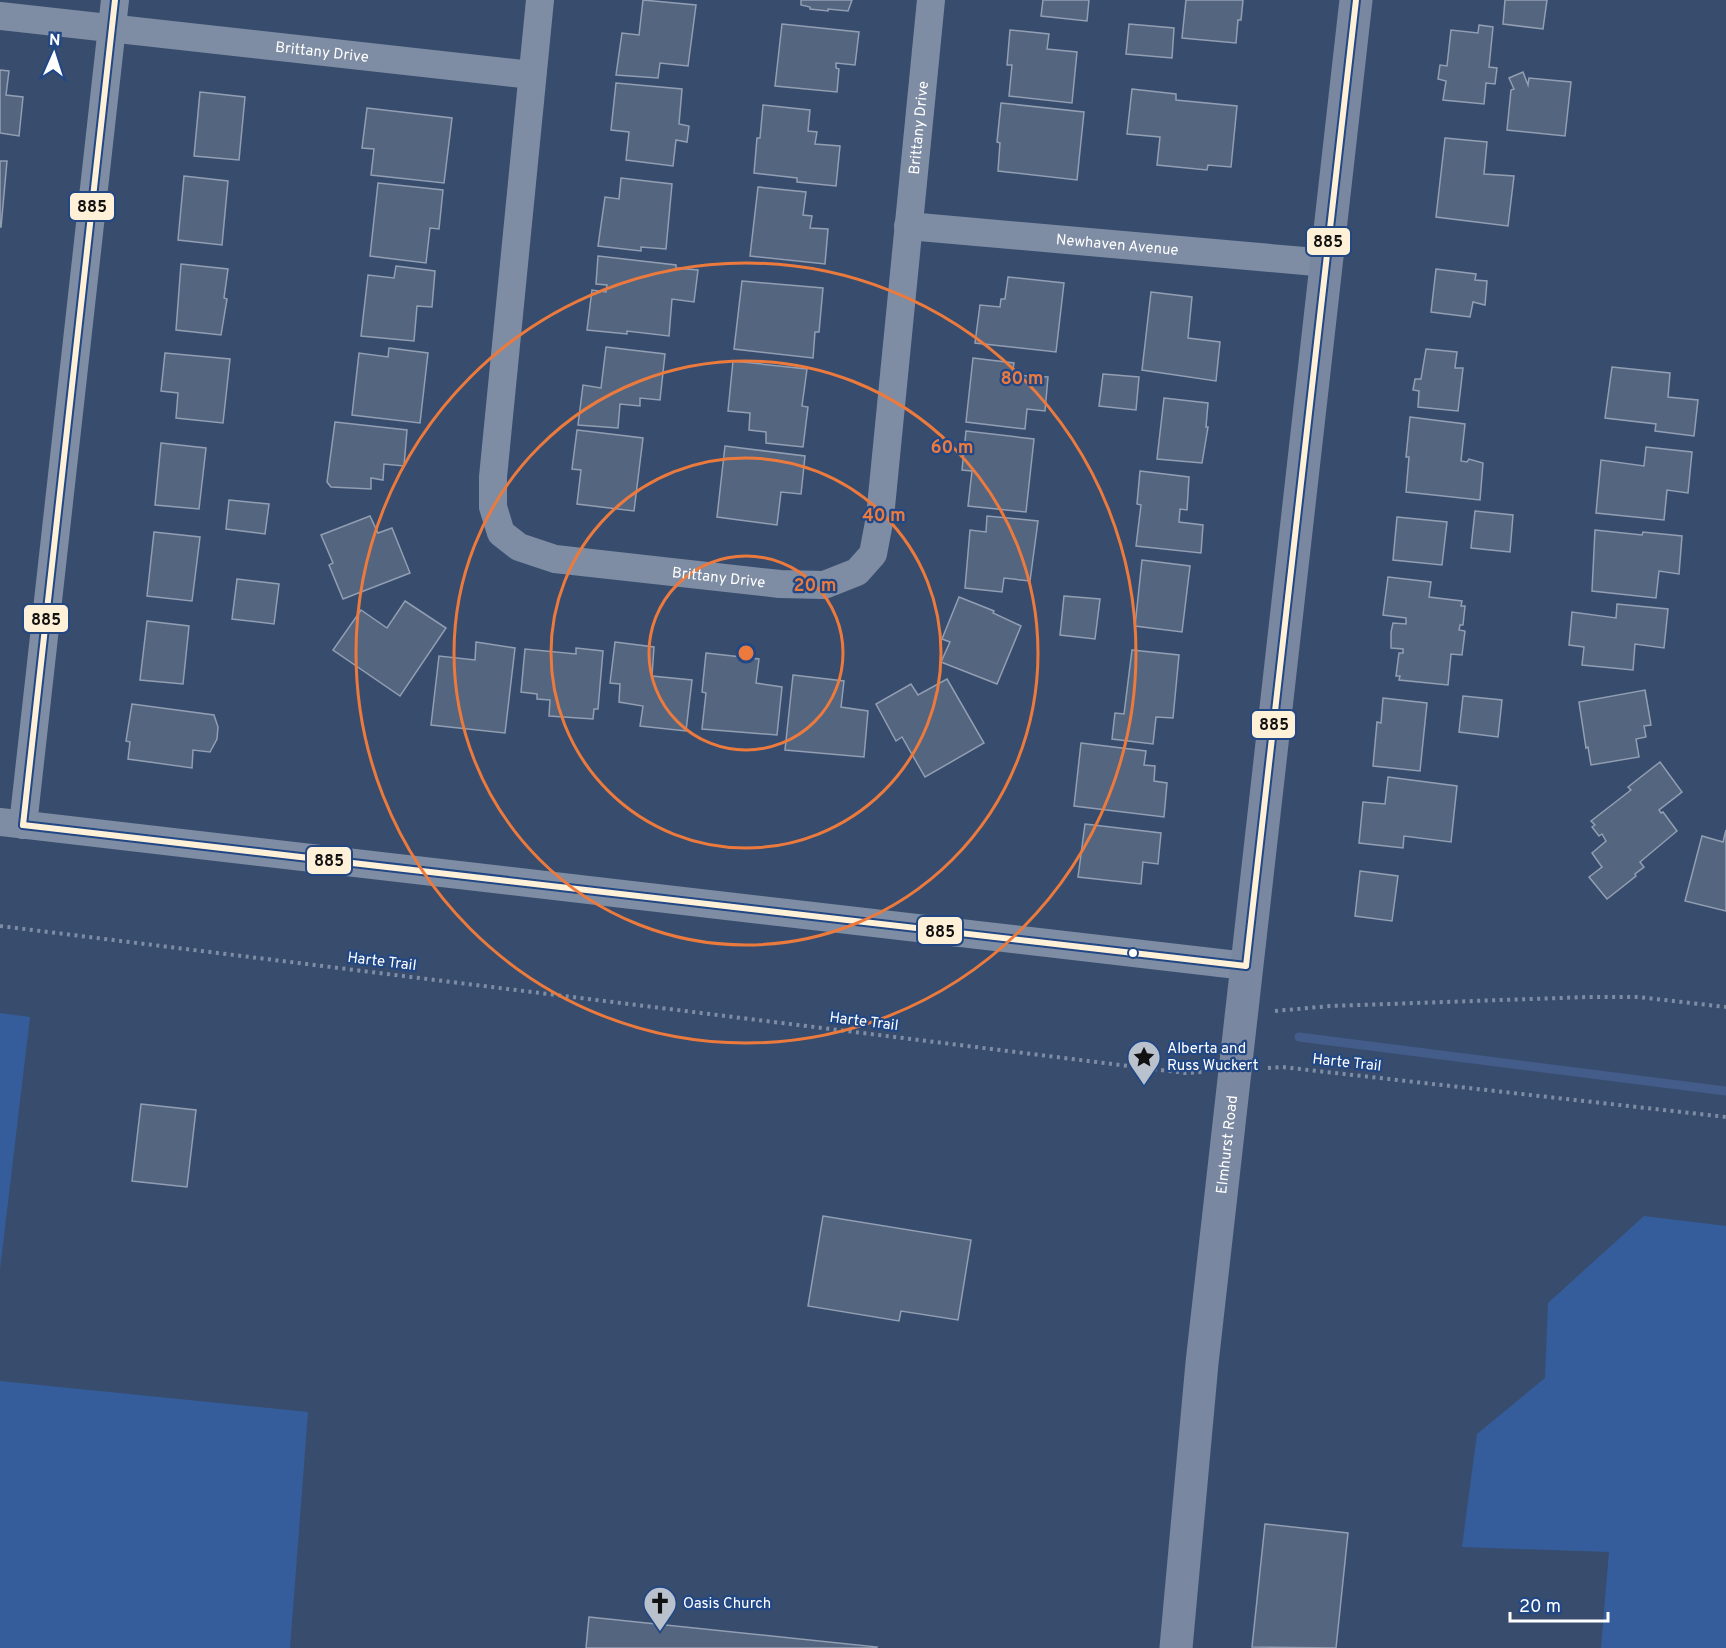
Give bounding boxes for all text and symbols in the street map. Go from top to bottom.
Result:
north arrow [24,24,84,84]
text: N [48,31,61,51]
street label: Brittany Drive [274,39,370,68]
street label: Brittany Drive [906,80,934,176]
line badge: 885 [69,192,115,221]
text: 885 [77,198,107,218]
line badge: 885 [1306,227,1351,256]
street label: Newhaven Avenue [1055,231,1179,261]
text: 885 [1313,233,1343,253]
text: 80 m [1000,368,1044,391]
text: 60 m [930,437,974,460]
text: 40 m [862,505,906,528]
street label: Brittany Drive [671,564,766,593]
text: 20 m [793,575,837,598]
line badge: 885 [23,604,69,633]
text: 885 [31,611,61,631]
centre of rings [736,643,756,663]
line badge: 885 [1251,710,1296,739]
text: 885 [1259,716,1289,736]
line badge: 885 [306,846,352,875]
text: 885 [314,852,344,872]
line badge: 885 [917,916,963,945]
text: 885 [925,923,955,943]
unlabelled marker [1127,947,1139,959]
street label: Harte Trail [346,949,417,976]
street label: Harte Trail [828,1009,899,1036]
place icon: Alberta and Russ Wuckert [1126,1039,1162,1086]
place label: Alberta and Russ Wuckert [1167,1040,1258,1076]
street label: Harte Trail [1311,1050,1382,1077]
street label: Elmhurst Road [1213,1094,1243,1195]
church icon: Oasis Church [642,1585,678,1632]
scale bar [1510,1585,1608,1623]
place label: Oasis Church [683,1595,771,1614]
text: 20 m [1519,1596,1561,1619]

